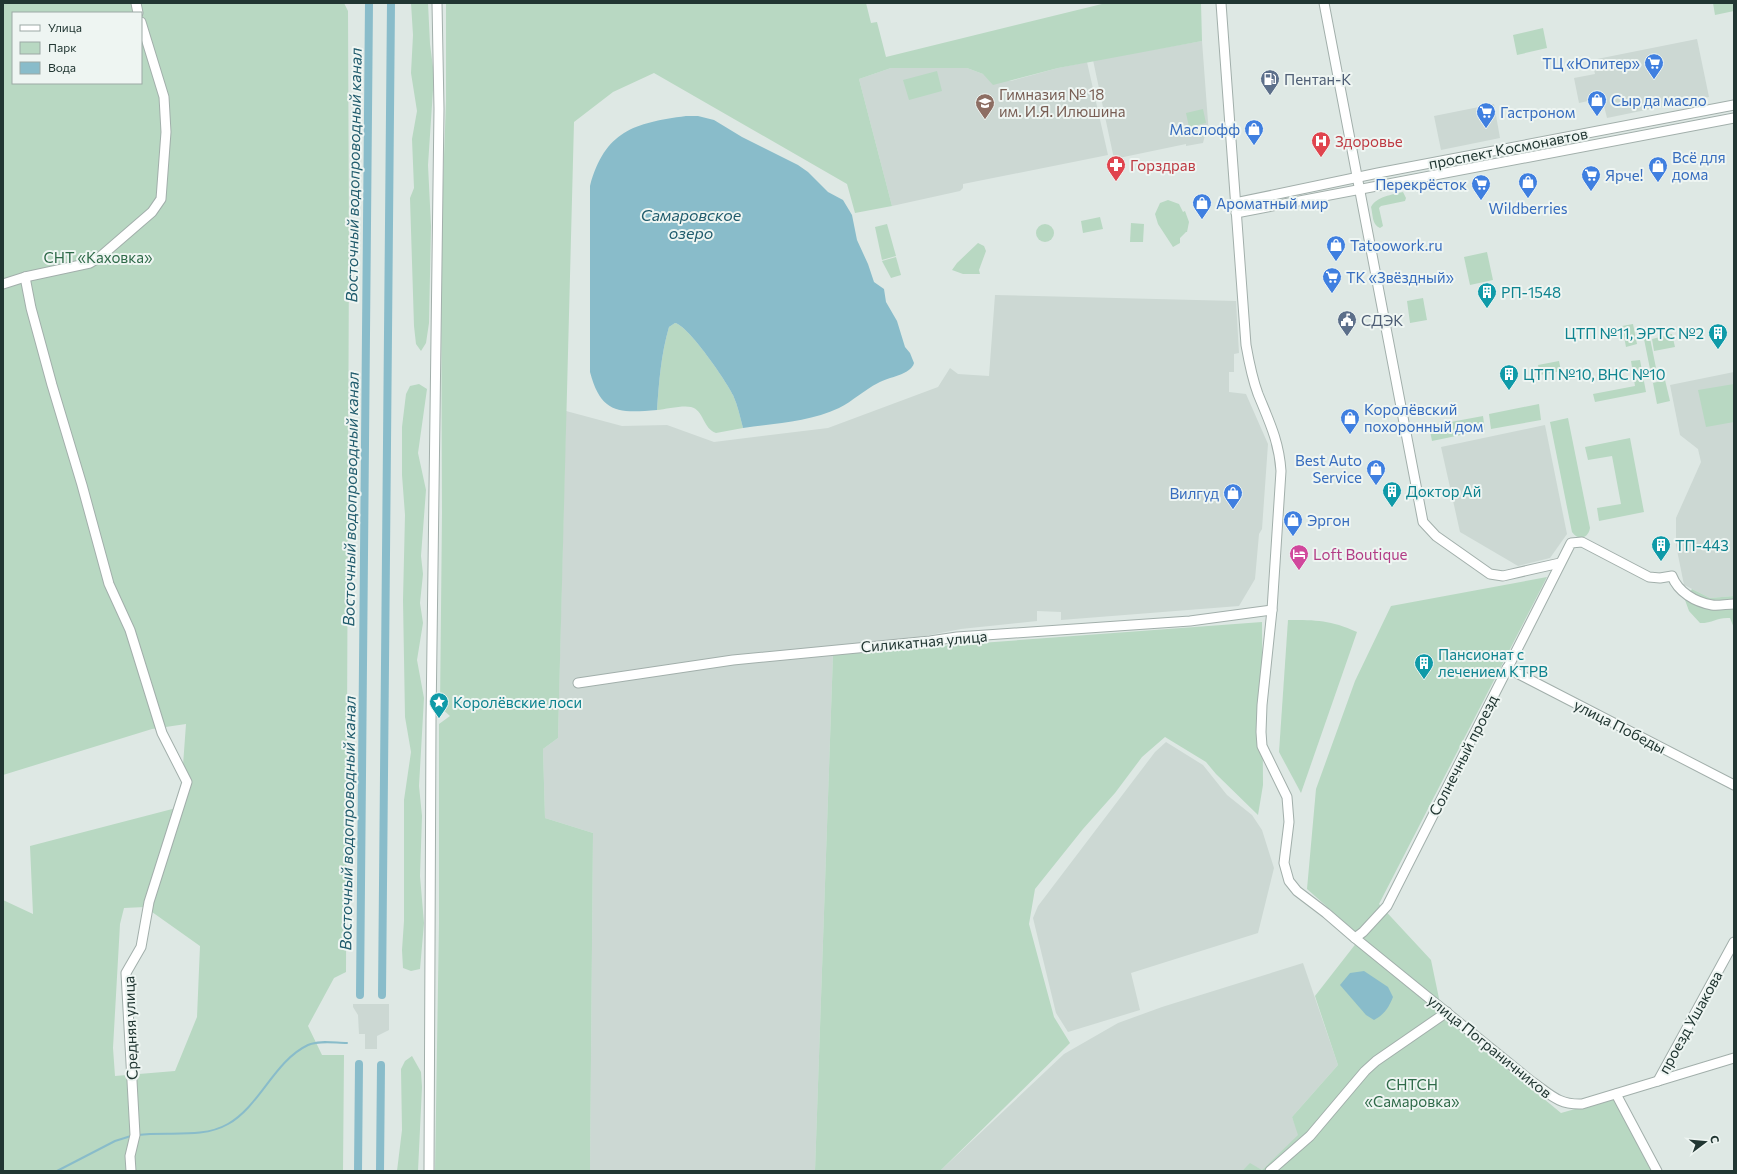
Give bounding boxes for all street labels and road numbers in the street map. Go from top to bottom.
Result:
street label: проспект Космонавтов [1427,124,1589,172]
street label: Силикатная улица [860,626,988,656]
street label: Солнечный проезд [1425,691,1501,818]
street label: улица Победы [1571,695,1669,757]
street label: проезд Ушакова [1654,967,1726,1077]
street label: Средняя улица [119,976,141,1080]
street label: улица Пограничников [1424,991,1556,1101]

